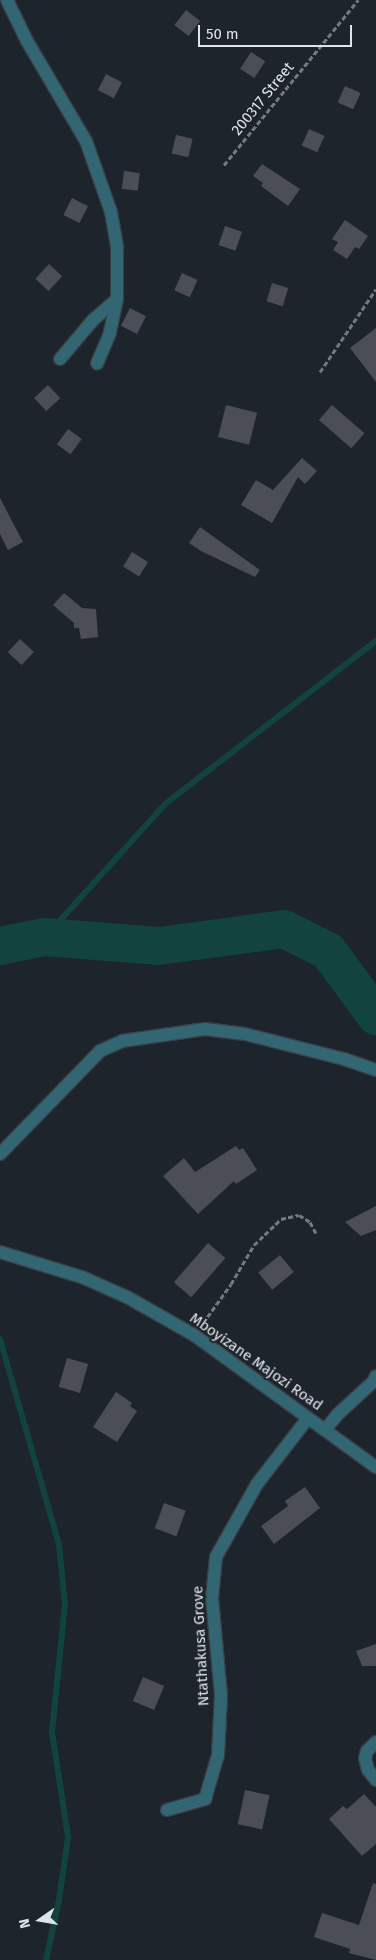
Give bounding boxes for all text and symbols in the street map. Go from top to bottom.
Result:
scale bar [201,15,355,47]
text: 50 m [206,25,239,43]
street label: 200317 Street [228,59,298,139]
street label: Mboyizane Majozi Road [186,1309,326,1415]
street label: Ntathakusa Grove [189,1585,213,1707]
north arrow [15,1895,65,1945]
text: N [16,1917,34,1930]

